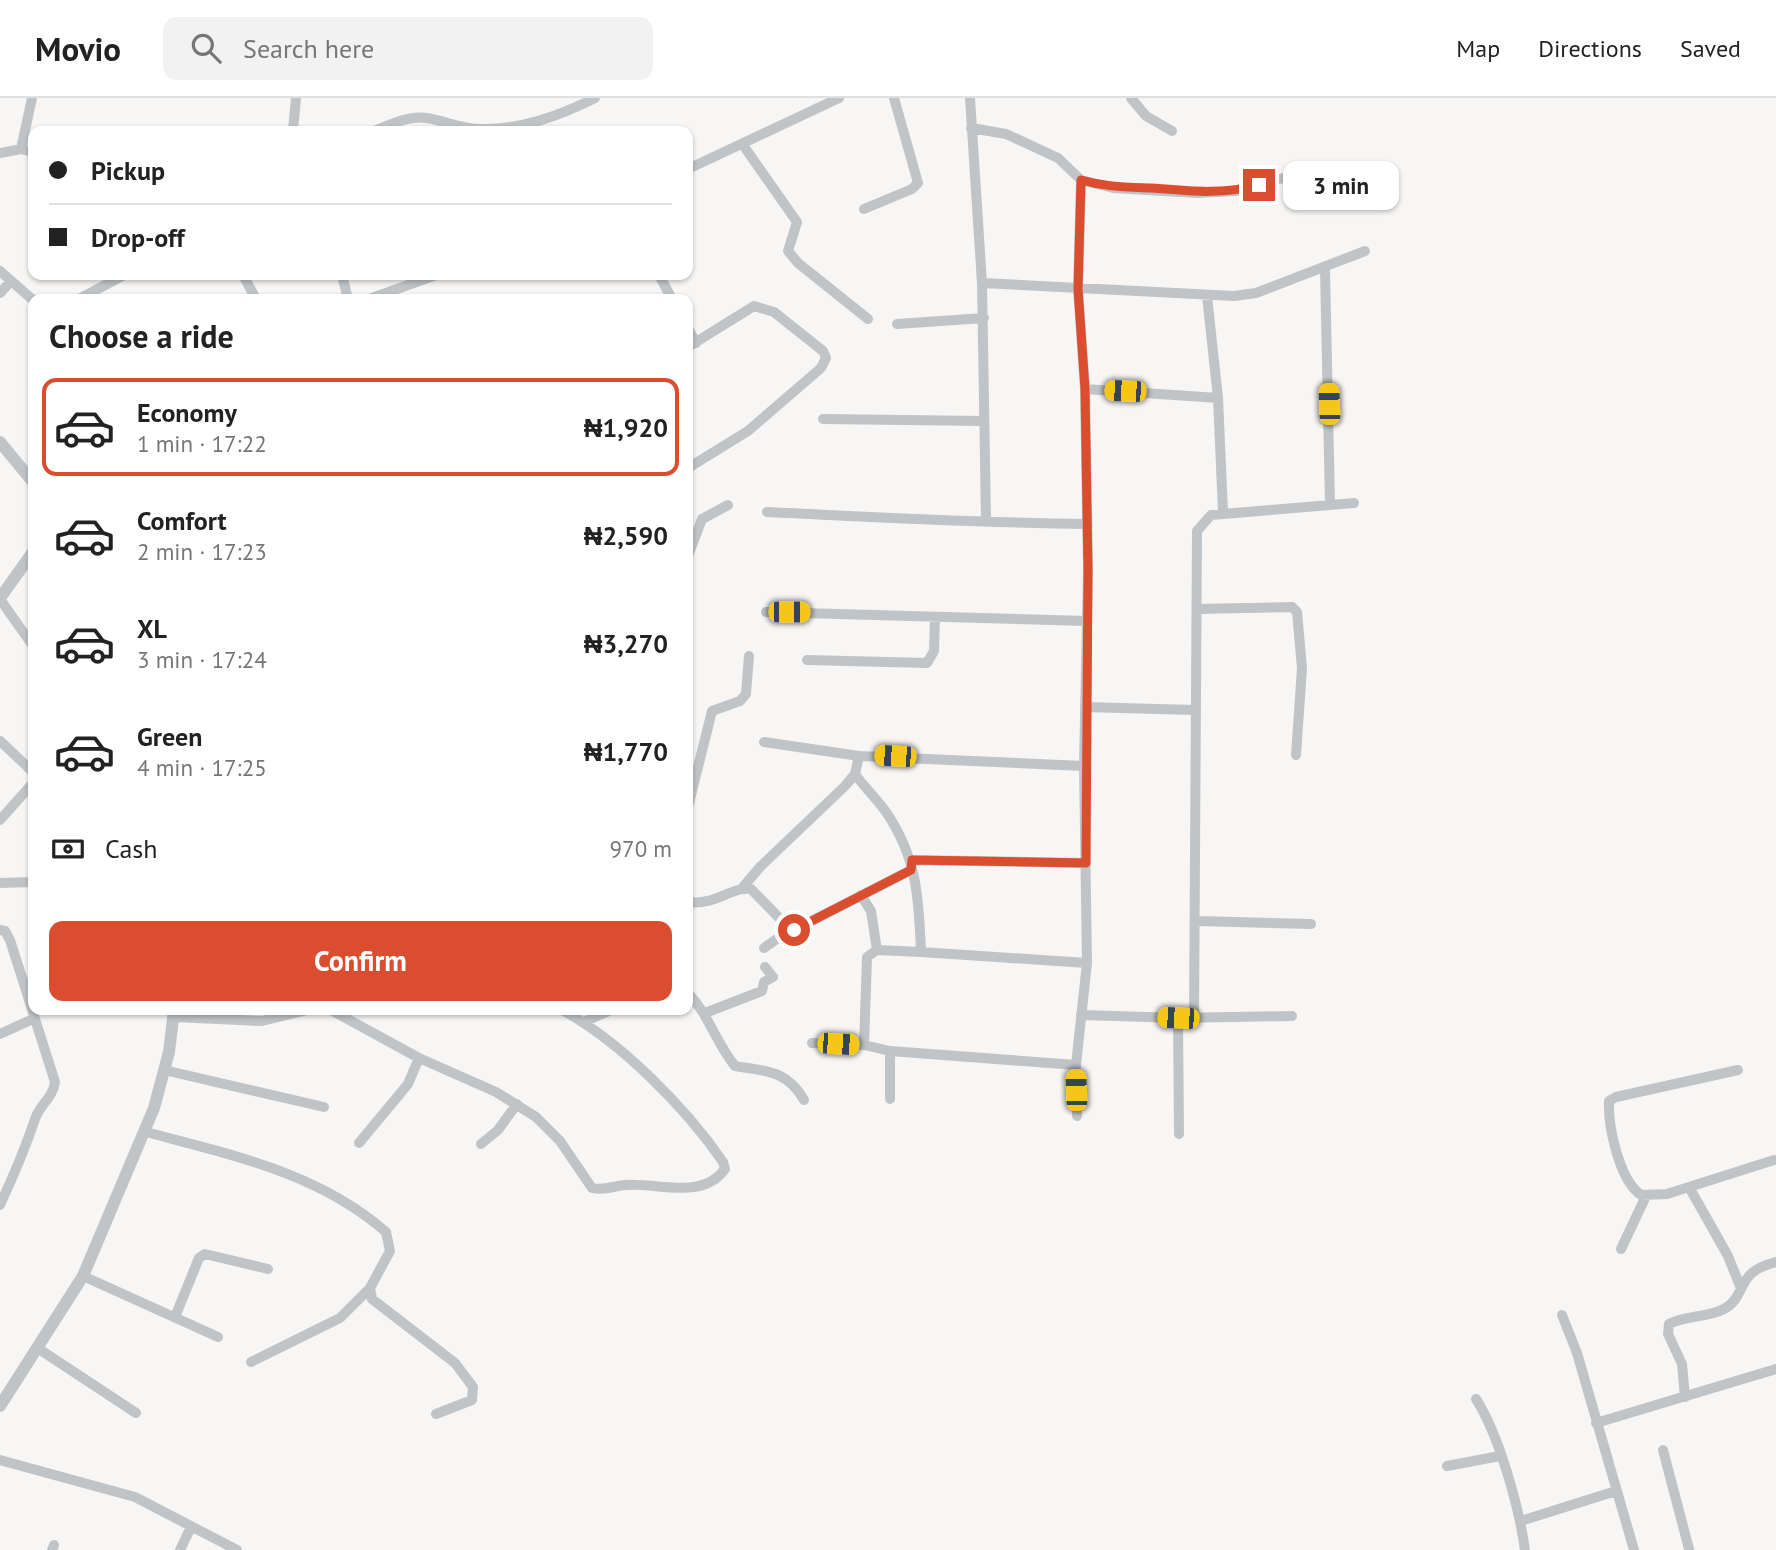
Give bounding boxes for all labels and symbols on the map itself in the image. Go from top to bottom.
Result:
callout: 3 min [1284,160,1399,210]
route end [1243,169,1275,201]
car [1104,380,1147,402]
car [1318,383,1341,425]
car [769,602,811,623]
car [874,744,917,768]
route start [778,914,810,946]
car [1157,1007,1200,1029]
car [817,1032,860,1056]
car [1065,1069,1088,1111]

